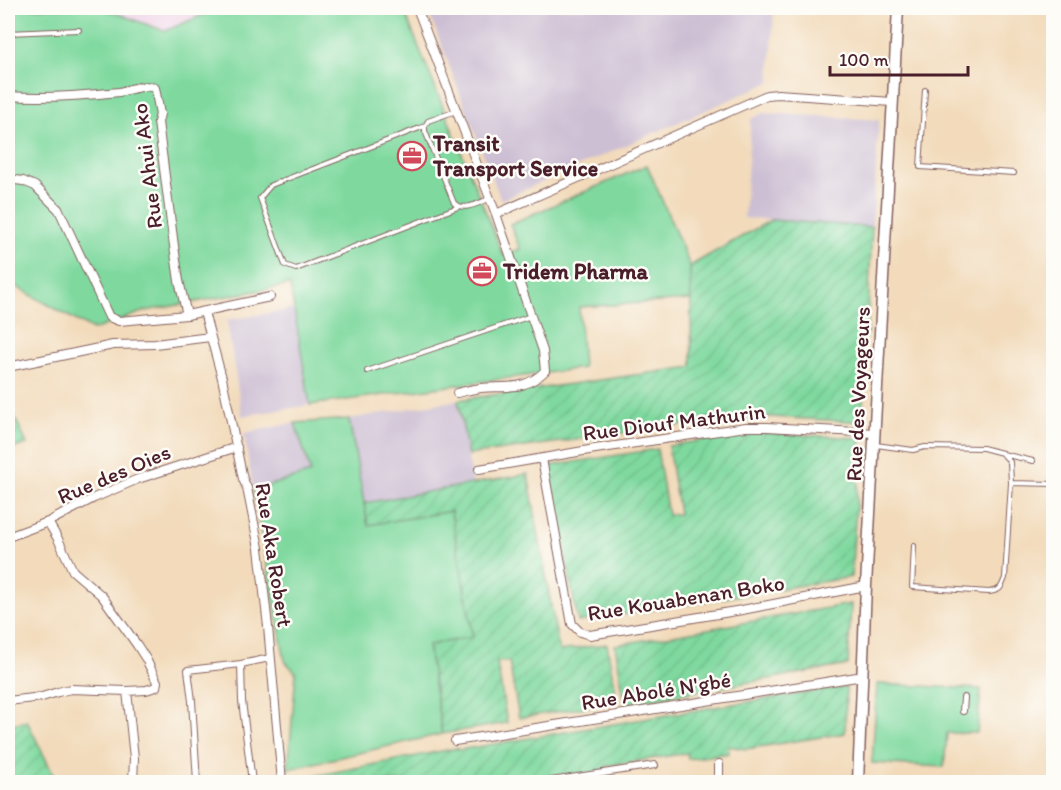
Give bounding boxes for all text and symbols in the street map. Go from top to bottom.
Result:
scale bar [830,39,968,77]
text: 100 m [839,49,889,71]
street label: Rue Ahui Ako [126,102,168,230]
place label: Transit Transport Service [432,130,598,182]
office icon: Transit Transport Service [396,140,428,172]
office icon: Tridem Pharma [466,255,498,287]
place label: Tridem Pharma [502,258,648,285]
street label: Rue des Voyageurs [840,306,876,482]
street label: Rue Diouf Mathurin [581,397,767,447]
street label: Rue des Oies [53,438,175,510]
street label: Rue Aka Robert [249,481,299,629]
street label: Rue Kouabenan Boko [585,569,787,627]
street label: Rue Abolé N'gbé [579,666,733,716]

